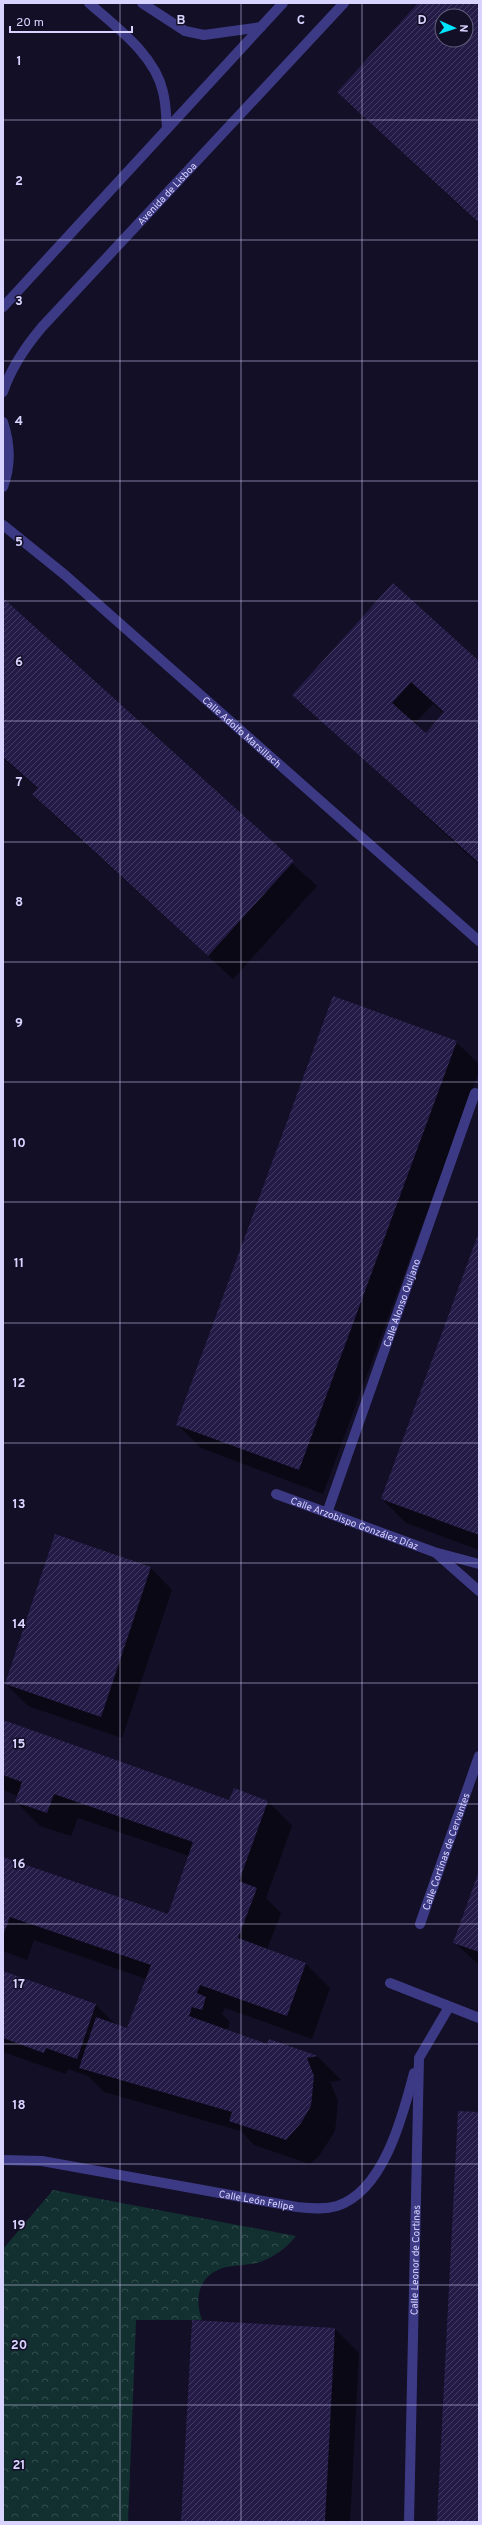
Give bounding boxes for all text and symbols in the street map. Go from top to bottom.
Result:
scale bar [10,8,132,34]
north arrow [434,8,474,48]
text: B [177,13,186,29]
text: C [297,13,305,29]
text: D [417,13,427,29]
text: 20 m [16,15,44,31]
text: N [456,24,470,33]
text: 1 [16,54,22,70]
street label: Avenida de Lisboa [135,160,200,228]
text: 2 [15,174,23,190]
text: 3 [15,294,23,310]
text: 4 [15,414,23,430]
text: 5 [15,535,23,551]
text: 6 [15,655,23,671]
street label: Calle Adolfo Marsillach [199,694,283,771]
text: 7 [16,775,23,791]
text: 8 [15,895,23,911]
text: 9 [15,1016,23,1032]
text: 10 [12,1136,26,1152]
text: 11 [14,1256,24,1272]
street label: Calle Alonso Quijano [381,1257,424,1349]
text: 12 [12,1376,26,1392]
street label: Calle Arzobispo González Díaz [288,1495,420,1554]
text: 13 [13,1497,26,1513]
text: 14 [12,1617,26,1633]
text: 15 [12,1737,26,1753]
street label: Calle Cortinas de Cervantes [420,1791,474,1912]
text: 16 [12,1857,26,1873]
text: 17 [13,1977,25,1993]
text: 18 [12,2098,26,2114]
street label: Calle León Felipe [218,2188,295,2214]
street label: Calle Leonor de Cortinas [408,2205,424,2315]
text: 19 [12,2218,26,2234]
text: 20 [11,2338,27,2354]
text: 21 [12,2458,26,2474]

